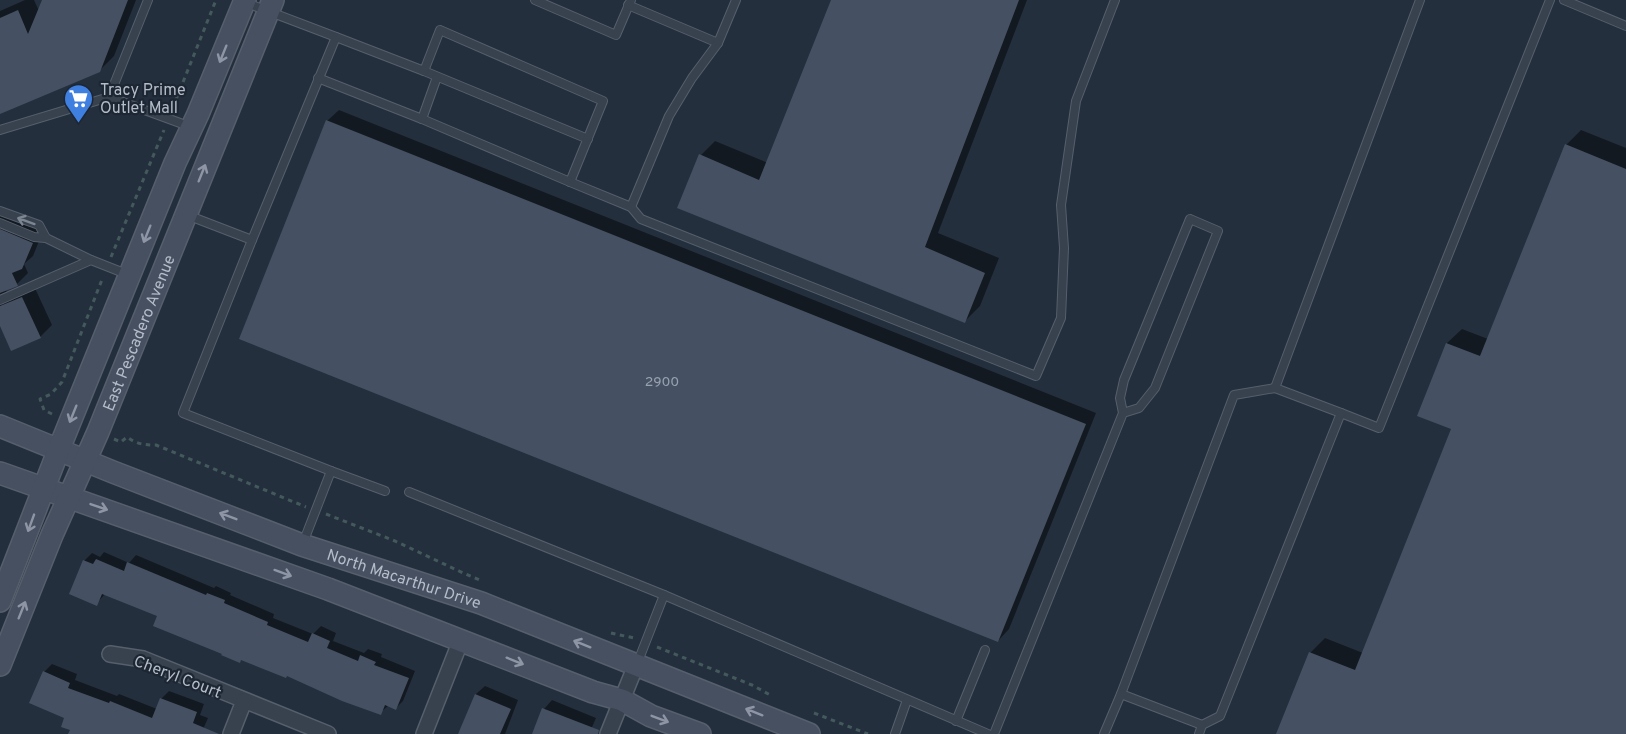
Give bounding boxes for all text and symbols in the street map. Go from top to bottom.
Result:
one-way arrow [217,44,228,63]
place label: Tracy Prime Outlet Mall [100,81,186,119]
supermarket icon: Tracy Prime Outlet Mall [63,82,95,124]
one-way arrow [197,164,208,182]
one-way arrow [17,214,36,225]
one-way arrow [141,224,152,242]
street label: East Pescadero Avenue [100,252,181,414]
house number: 2900 [645,374,679,391]
one-way arrow [67,405,78,423]
one-way arrow [89,503,108,514]
one-way arrow [219,510,238,521]
one-way arrow [24,514,35,532]
street label: North Macarthur Drive [324,546,483,614]
one-way arrow [273,568,292,579]
one-way arrow [17,602,28,620]
one-way arrow [573,637,592,648]
street label: Cheryl Court [131,652,224,704]
one-way arrow [505,657,524,668]
one-way arrow [746,706,764,717]
one-way arrow [650,714,669,725]

